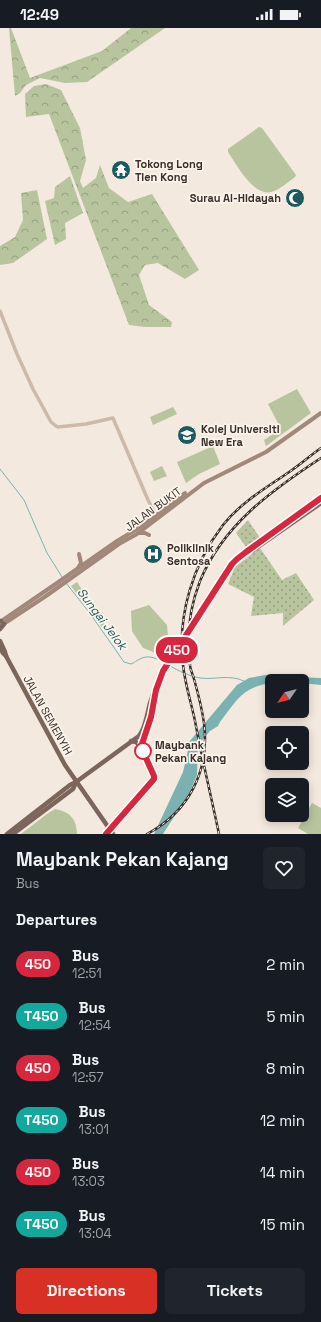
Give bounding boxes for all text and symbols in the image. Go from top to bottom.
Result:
text: 12:49 [20,5,59,24]
place label: Tokong Long Tien Kong [135,157,203,184]
temple icon: Tokong Long Tien Kong [110,159,132,181]
mosque icon: Surau Al-Hidayah [284,187,306,209]
place label: Surau Al-Hidayah [190,191,281,205]
place label: Kolej Universiti New Era [201,422,280,449]
school or university icon: Kolej Universiti New Era [176,424,198,446]
street label: JALAN BUKIT [122,483,185,534]
place label: Poliklinik Sentosa [167,541,215,568]
hospital icon: Poliklinik Sentosa [142,543,164,565]
water label: Sungai Jelok [74,585,131,654]
line badge: 450 [154,637,200,663]
text: 450 [164,641,190,659]
street label: JALAN SEMENYIH [20,673,76,757]
north arrow [265,674,309,718]
map controls [265,674,309,822]
button: locate [265,726,309,770]
place label: Maybank Pekan Kajang [155,738,226,765]
marker: Maybank Pekan Kajang [134,742,152,760]
button: layers [265,778,309,822]
text: Maybank Pekan Kajang [16,847,229,872]
button: heart [263,847,305,889]
text: Bus [16,875,39,892]
text: Departures [16,910,97,929]
text: Bus [72,946,99,965]
text: 450 [25,955,51,973]
text: 2 min [266,955,305,974]
text: 12:51 [72,965,102,982]
text: Bus [79,998,106,1017]
text: T450 [24,1007,59,1025]
text: 5 min [266,1007,305,1026]
text: 12:54 [79,1017,111,1034]
text: Bus [72,1050,99,1069]
text: 450 [25,1059,51,1077]
text: 8 min [266,1059,305,1078]
text: 12:57 [72,1069,104,1086]
text: Bus [79,1102,106,1121]
text: T450 [24,1111,59,1129]
text: 12 min [260,1111,305,1130]
text: 13:01 [79,1121,109,1138]
text: Bus [72,1154,99,1173]
text: 450 [25,1163,51,1181]
text: 14 min [260,1163,305,1182]
text: 13:03 [72,1173,105,1190]
text: Bus [79,1206,106,1225]
text: T450 [24,1215,59,1233]
text: 15 min [260,1215,305,1234]
text: 13:04 [79,1225,112,1242]
button: Directions [16,1268,157,1314]
button: Tickets [165,1268,305,1314]

